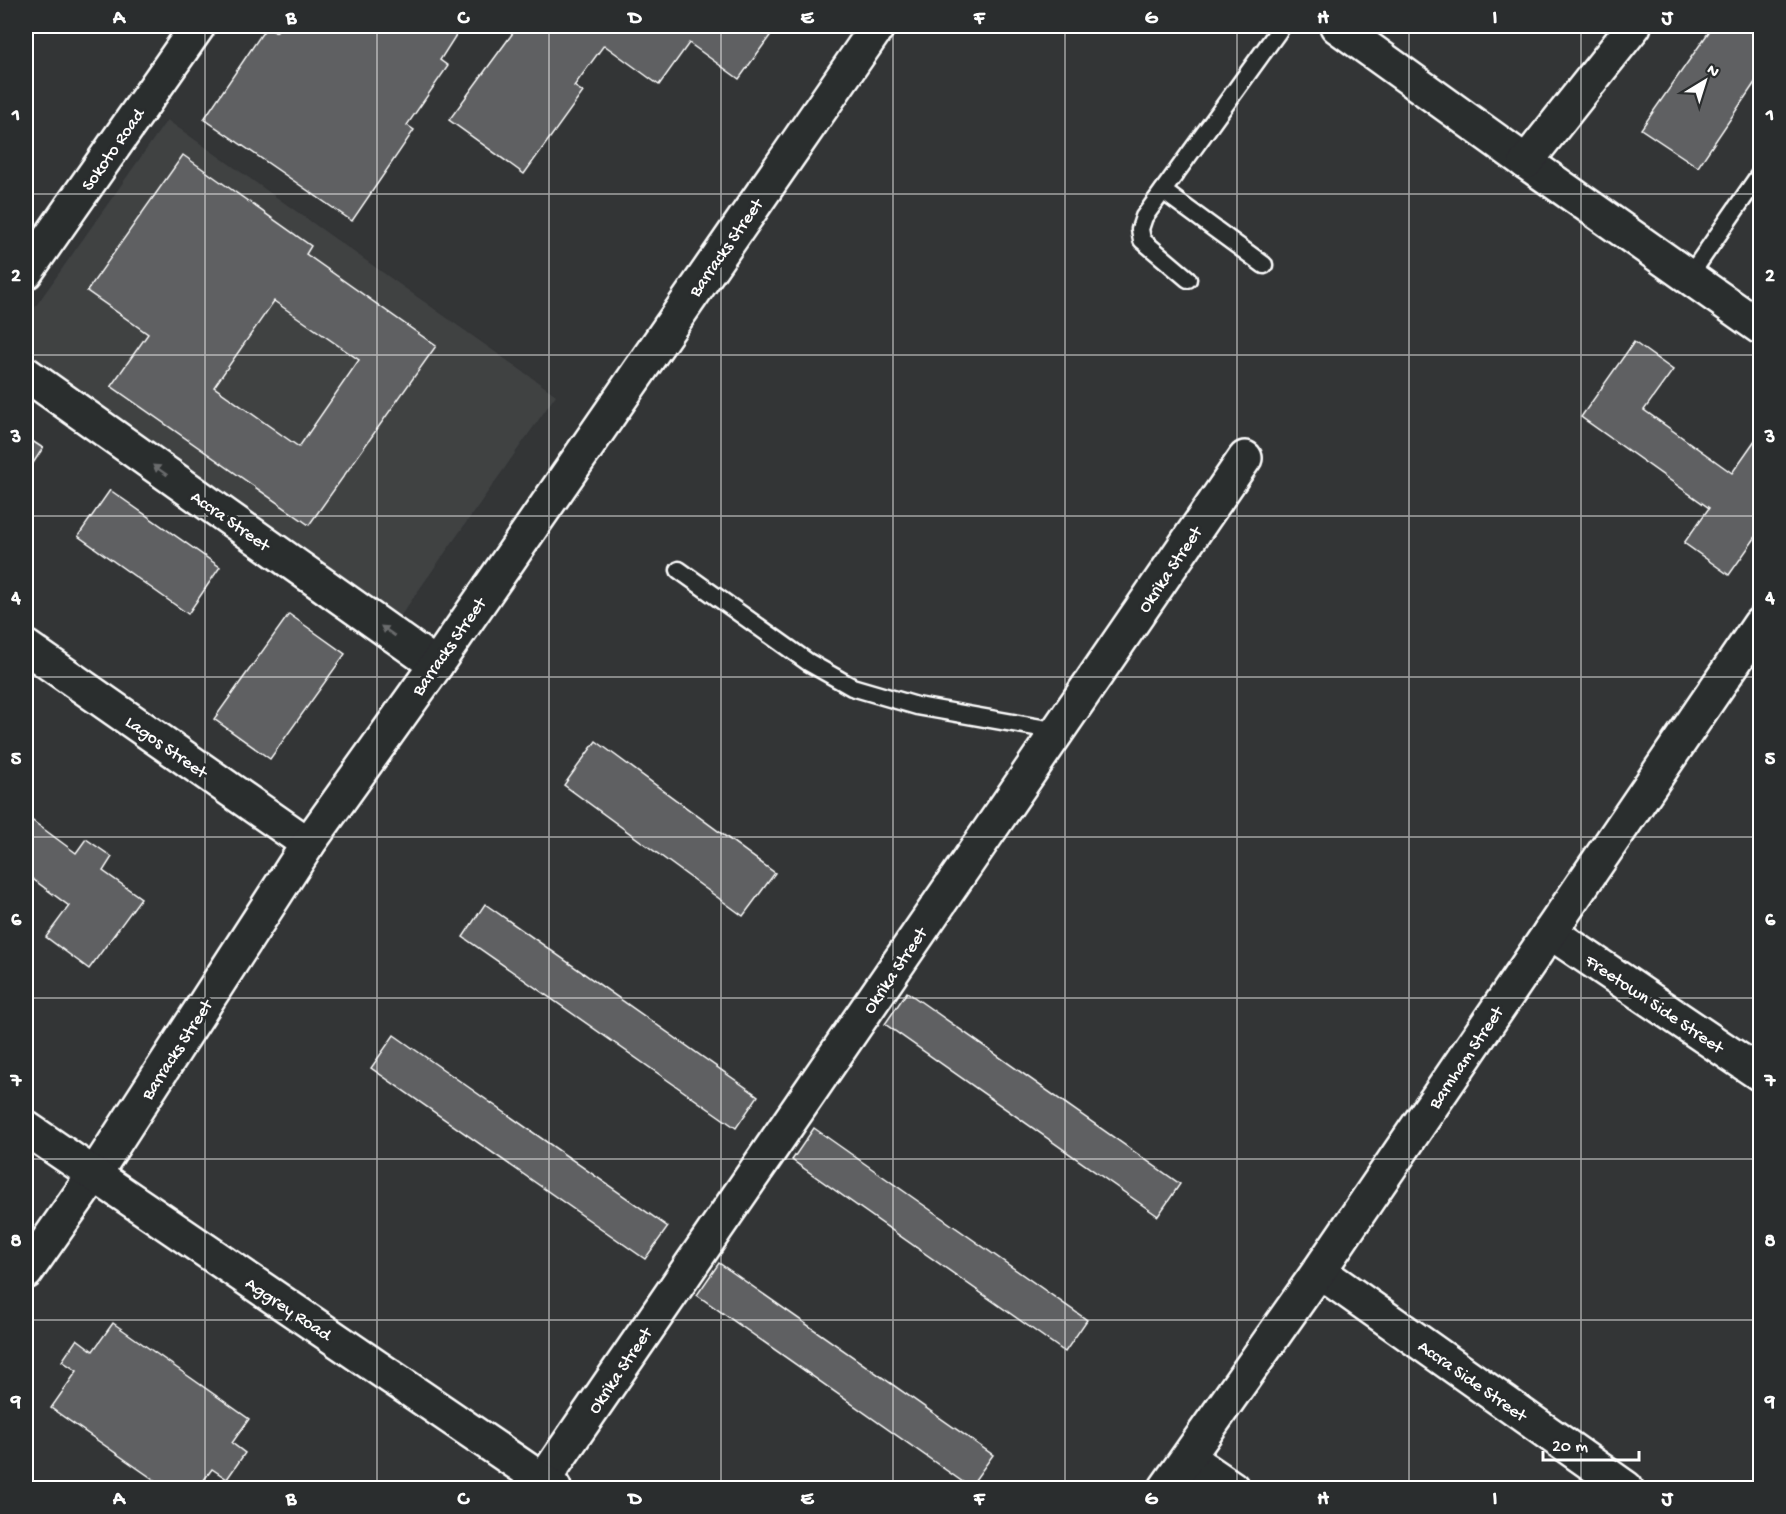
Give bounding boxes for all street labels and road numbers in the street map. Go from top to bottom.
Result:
street label: Sokoto Road [78,104,151,196]
street label: Barracks Street [685,194,770,302]
street label: Accra Street [186,487,274,558]
street label: Okrika Street [1135,522,1208,617]
street label: Barracks Street [408,593,493,701]
street label: Lagos Street [121,712,212,785]
street label: Okrika Street [860,923,933,1018]
street label: Freetown Side Street [1580,951,1728,1060]
street label: Barracks Street [137,995,219,1105]
street label: Barnham Street [1425,1002,1510,1114]
street label: Aggrey Road [241,1274,336,1347]
street label: Okrika Street [585,1323,658,1418]
street label: Accra Side Street [1413,1337,1531,1428]

